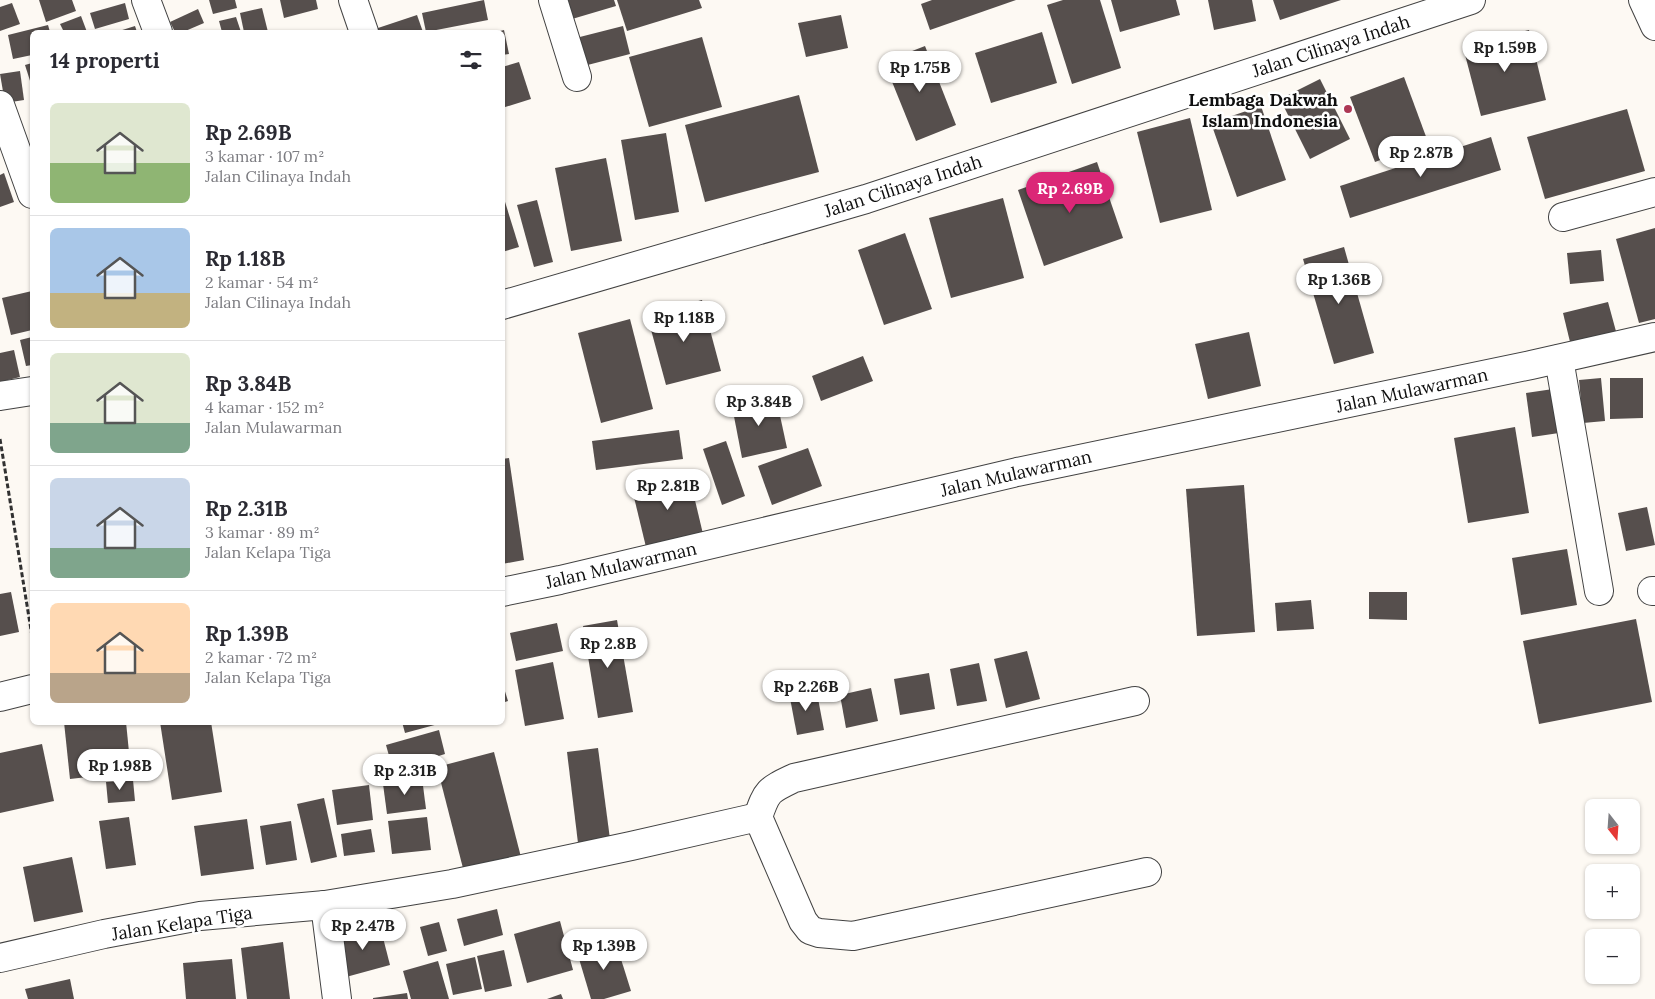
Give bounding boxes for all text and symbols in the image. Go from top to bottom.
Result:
street label: Jalan Cilinaya Indah [1248,10,1413,83]
pin: Rp 1.59B [1453,30,1557,73]
text: Rp 1.59B [1473,37,1537,57]
icon: filters [457,46,485,74]
text: 14 properti [50,47,160,74]
pin: Rp 1.75B [868,51,972,93]
text: Rp 1.75B [889,57,951,77]
place label: Lembaga Dakwah Islam Indonesia [1188,88,1339,132]
marker: Lembaga Dakwah Islam Indonesia [1342,103,1354,115]
text: Rp 2.69B [205,119,292,146]
icon: home [90,123,150,183]
pin: Rp 2.87B [1369,136,1473,178]
text: Rp 2.87B [1389,142,1453,162]
text: 3 kamar · 107 m² [205,146,324,166]
street label: Jalan Cilinaya Indah [820,150,985,223]
text: Jalan Cilinaya Indah [205,166,351,186]
pin: Rp 2.69B [1018,172,1122,214]
text: Rp 2.69B [1037,178,1103,198]
text: Rp 1.18B [205,245,285,272]
icon: home [90,248,150,308]
pin: Rp 1.36B [1287,262,1391,305]
text: Rp 1.36B [1307,269,1371,289]
text: 2 kamar · 54 m² [205,272,319,292]
text: Jalan Cilinaya Indah [205,292,351,312]
pin: Rp 1.18B [632,300,736,343]
text: Rp 1.18B [653,307,715,327]
street label: Jalan Mulawarman [1333,363,1490,418]
text: Rp 3.84B [205,370,291,397]
icon: home [90,373,150,433]
pin: Rp 3.84B [707,384,811,427]
text: Rp 3.84B [726,391,792,411]
text: 4 kamar · 152 m² [205,397,324,417]
text: Jalan Mulawarman [205,417,342,437]
street label: Jalan Mulawarman [937,444,1094,502]
pin: Rp 2.81B [616,468,720,511]
text: Rp 2.81B [636,475,700,495]
text: Rp 2.31B [205,495,288,522]
icon: home [90,498,150,558]
text: 3 kamar · 89 m² [205,522,320,542]
street label: Jalan Mulawarman [542,536,699,594]
text: Jalan Kelapa Tiga [205,542,331,562]
text: Rp 1.39B [205,620,289,647]
icon: home [90,623,150,683]
pin: Rp 2.8B [562,626,654,669]
text: Rp 2.8B [580,633,636,653]
text: 2 kamar · 72 m² [205,647,317,667]
text: Jalan Kelapa Tiga [205,667,331,687]
pin: Rp 2.26B [754,670,858,712]
text: Rp 2.26B [773,676,839,696]
pin: Rp 1.98B [68,748,172,791]
pin: Rp 2.31B [353,754,457,796]
text: Rp 1.98B [88,755,152,775]
text: Rp 2.31B [374,760,437,780]
north arrow [1585,799,1640,854]
map controls [1585,799,1640,984]
button: + [1585,864,1640,919]
street label: Jalan Kelapa Tiga [109,901,254,946]
pin: Rp 2.47B [311,908,415,951]
text: Rp 2.47B [331,915,395,935]
pin: Rp 1.39B [552,928,656,971]
button: − [1585,929,1640,984]
text: Rp 1.39B [572,935,636,955]

